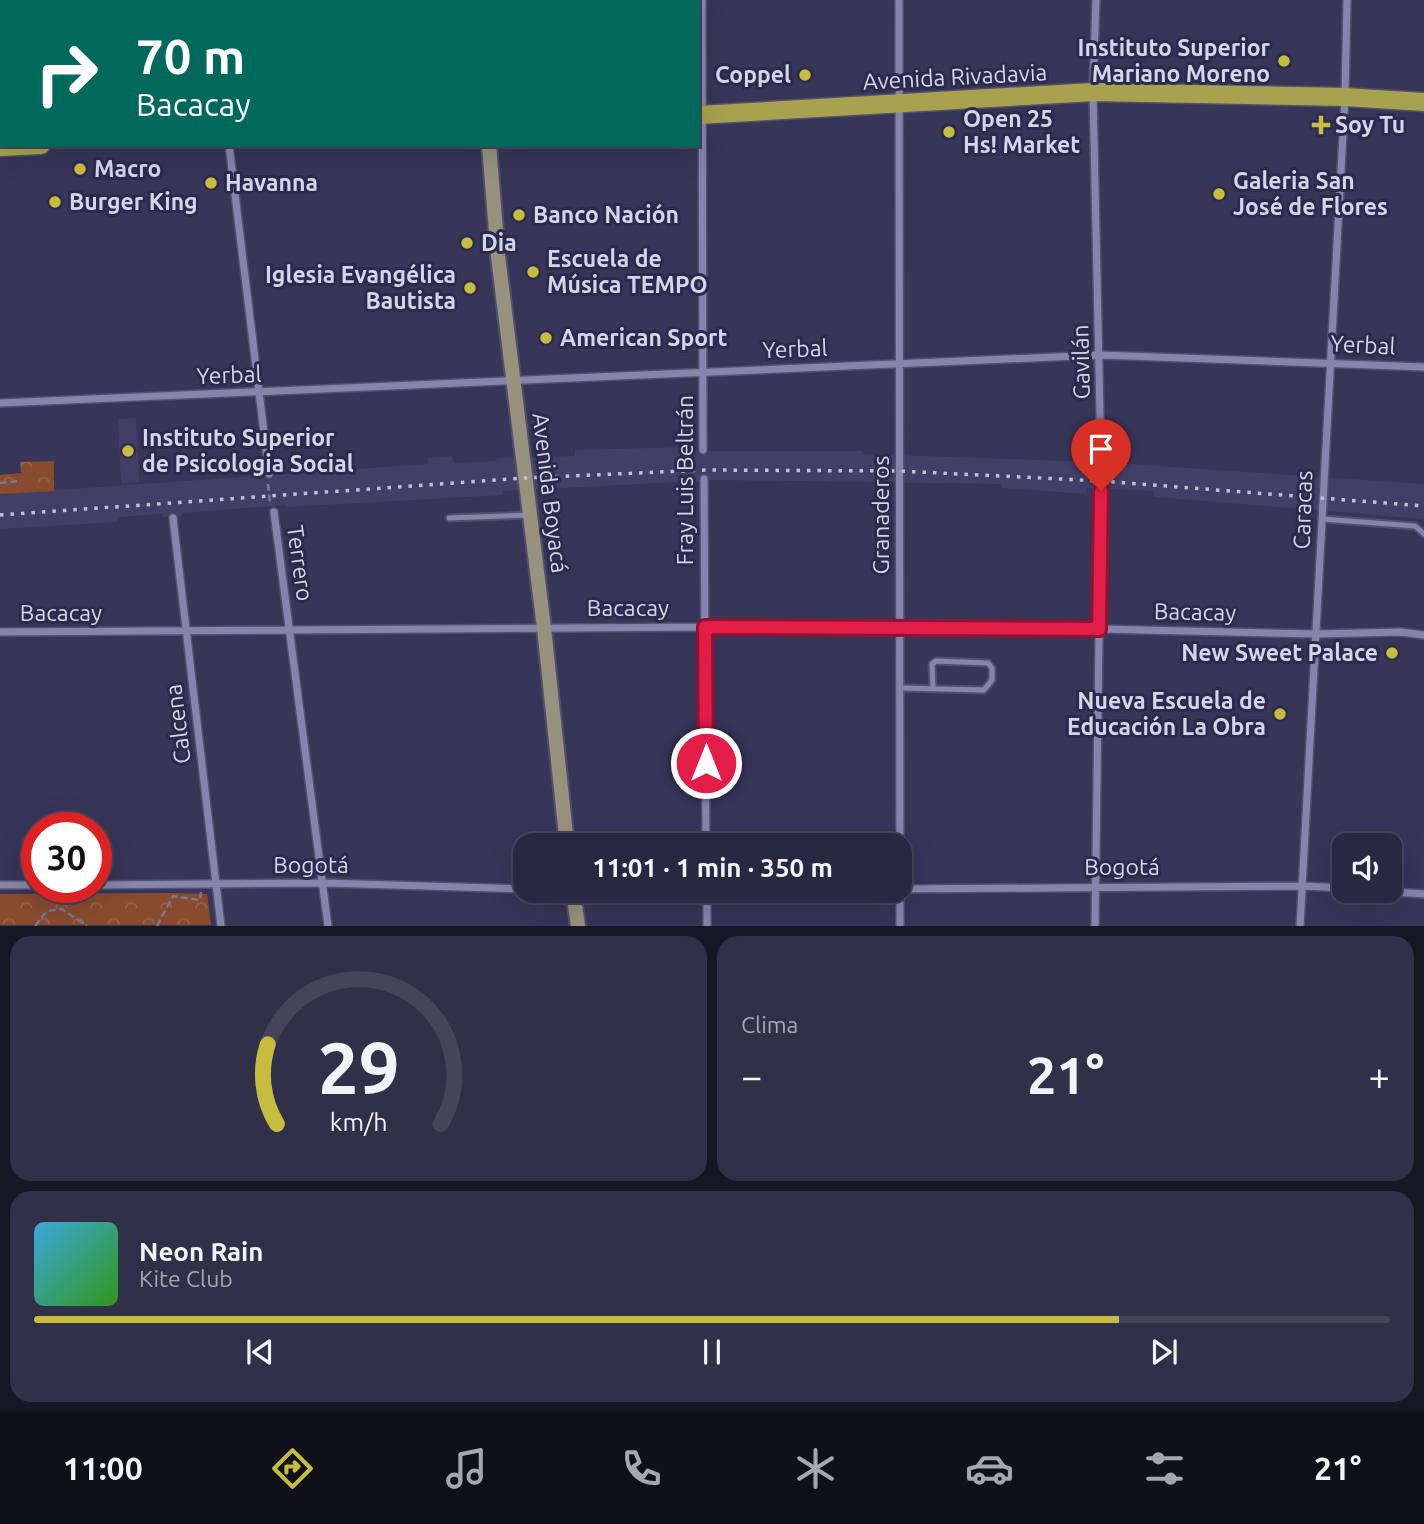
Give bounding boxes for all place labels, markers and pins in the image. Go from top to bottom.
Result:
place label: Instituto Superior Mariano Moreno [1078,35,1271,86]
marker: Instituto Superior Mariano Moreno [1276,53,1292,69]
place label: Coppel [715,62,791,87]
marker: Coppel [797,67,813,83]
place label: Open 25 Hs! Market [963,106,1080,157]
place label: Soy Tu [1335,112,1405,137]
marker: Soy Tu [1313,117,1329,133]
marker: Open 25 Hs! Market [941,124,957,140]
place label: Macro [94,156,161,181]
marker: Macro [72,161,88,177]
place label: Galeria San José de Flores [1233,168,1388,219]
place label: Havanna [225,170,318,195]
marker: Havanna [203,175,219,191]
marker: Galeria San José de Flores [1211,186,1227,202]
place label: Burger King [69,189,198,214]
marker: Burger King [47,194,63,210]
place label: Banco Nación [533,202,679,227]
marker: Banco Nación [511,207,527,223]
place label: Dia [481,230,517,255]
marker: Dia [459,235,475,251]
place label: Escuela de Música TEMPO [547,246,708,297]
place label: Iglesia Evangélica Bautista [265,262,456,313]
marker: Escuela de Música TEMPO [525,264,541,280]
marker: Iglesia Evangélica Bautista [462,280,478,296]
place label: American Sport [560,325,727,350]
marker: American Sport [538,330,554,346]
pin [1071,419,1131,491]
place label: Instituto Superior de Psicologia Social [142,425,354,476]
marker: Instituto Superior de Psicologia Social [120,443,136,459]
place label: New Sweet Palace [1181,640,1378,665]
marker: New Sweet Palace [1384,645,1400,661]
place label: Nueva Escuela de Educación La Obra [1067,688,1266,739]
marker: Nueva Escuela de Educación La Obra [1272,706,1288,722]

